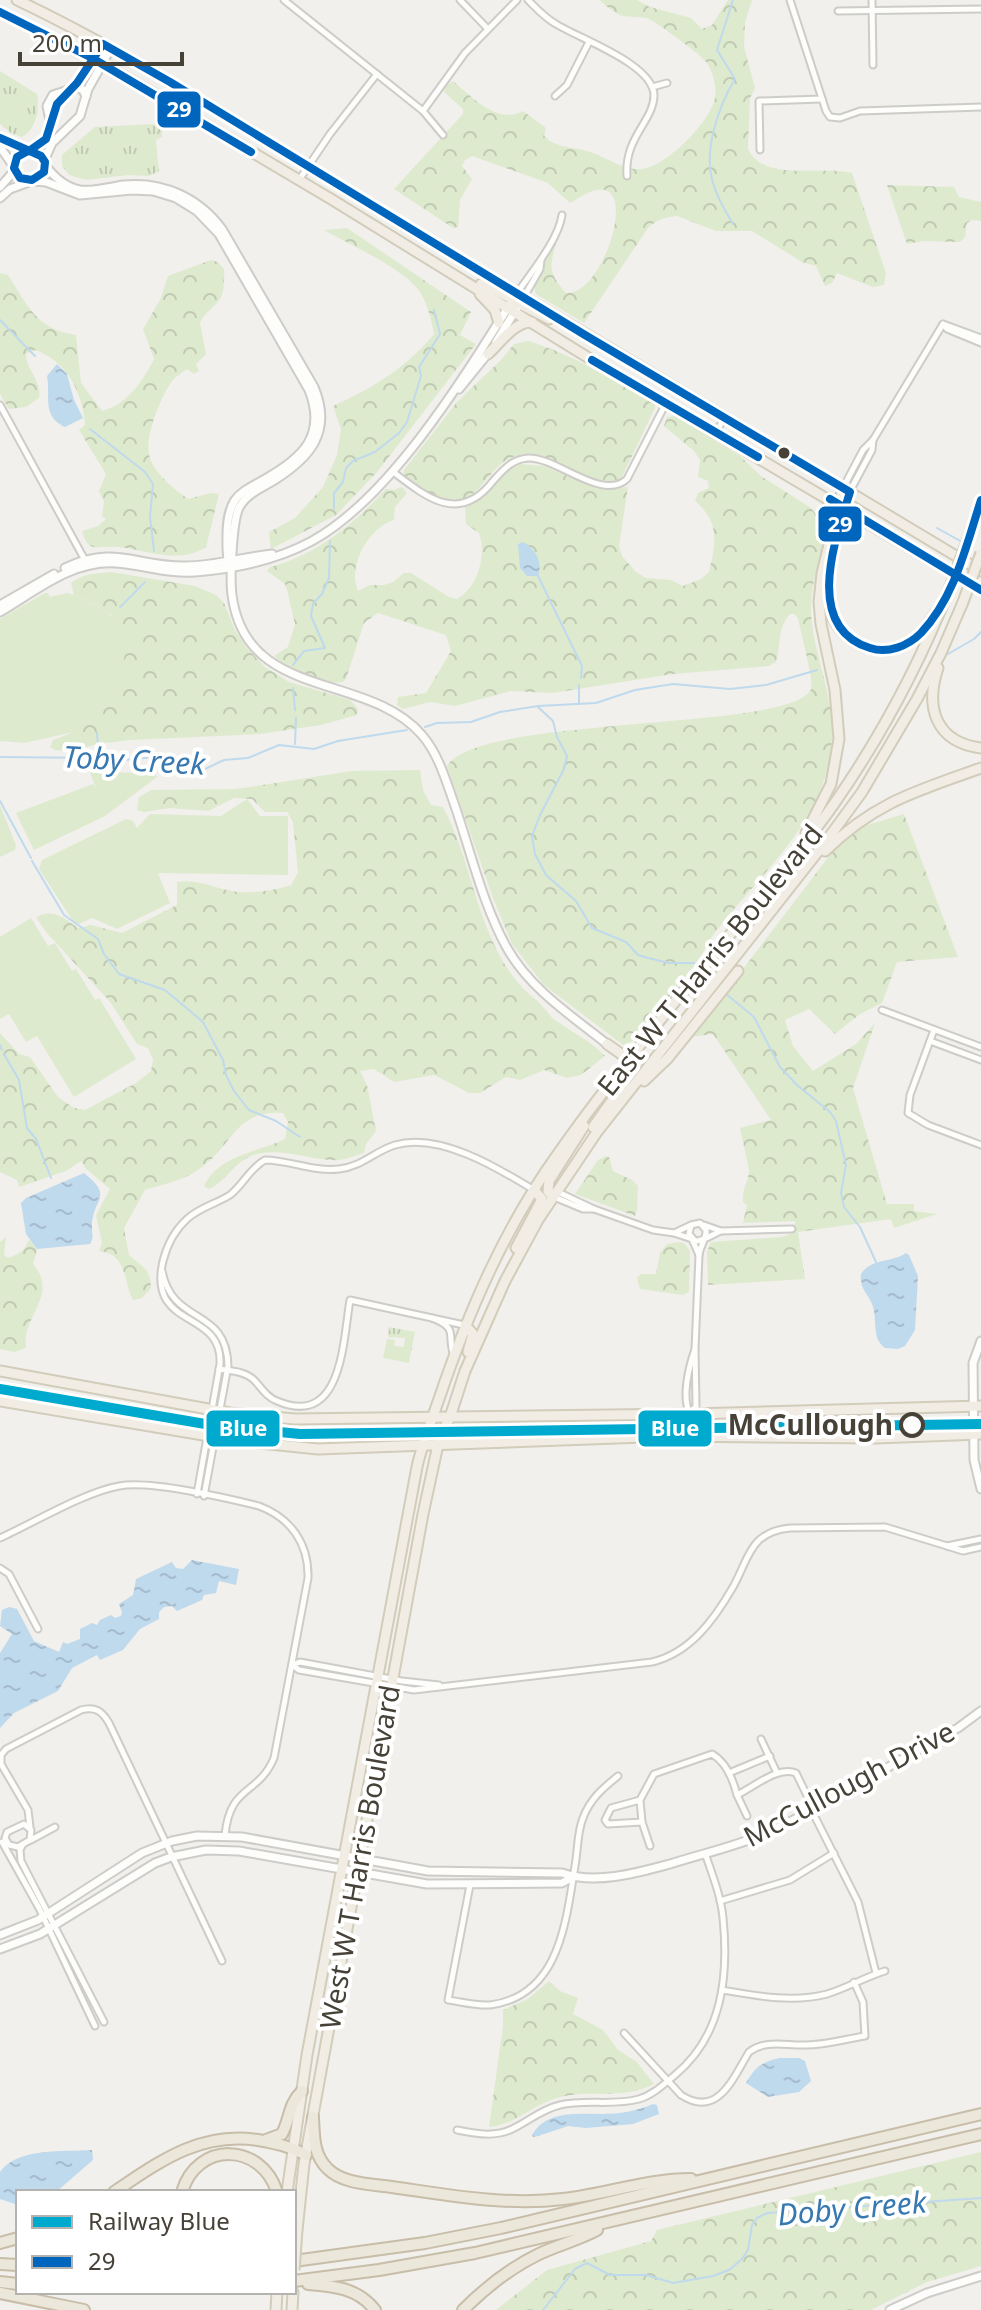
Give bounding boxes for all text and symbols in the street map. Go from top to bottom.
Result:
scale bar [20,16,182,66]
text: 200 m [32,26,102,59]
line badge: 29 [156,90,202,129]
text: 29 [166,93,192,123]
unlabelled marker [776,445,792,461]
line badge: 29 [817,505,863,543]
text: 29 [827,508,853,538]
water label: Toby Creek [62,735,207,784]
street label: East W T Harris Boulevard [588,816,831,1103]
place label: McCullough [728,1405,893,1443]
line badge: Blue [205,1409,281,1448]
line badge: Blue [637,1409,713,1448]
text: Blue [219,1412,267,1442]
text: Blue [651,1412,699,1442]
marker: McCullough [900,1413,924,1437]
street label: West W T Harris Boulevard [310,1682,408,2032]
street label: McCullough Drive [736,1712,961,1855]
water label: Doby Creek [776,2180,929,2234]
legend [16,2190,296,2294]
text: Railway Blue [88,2204,230,2237]
text: 29 [88,2244,115,2277]

